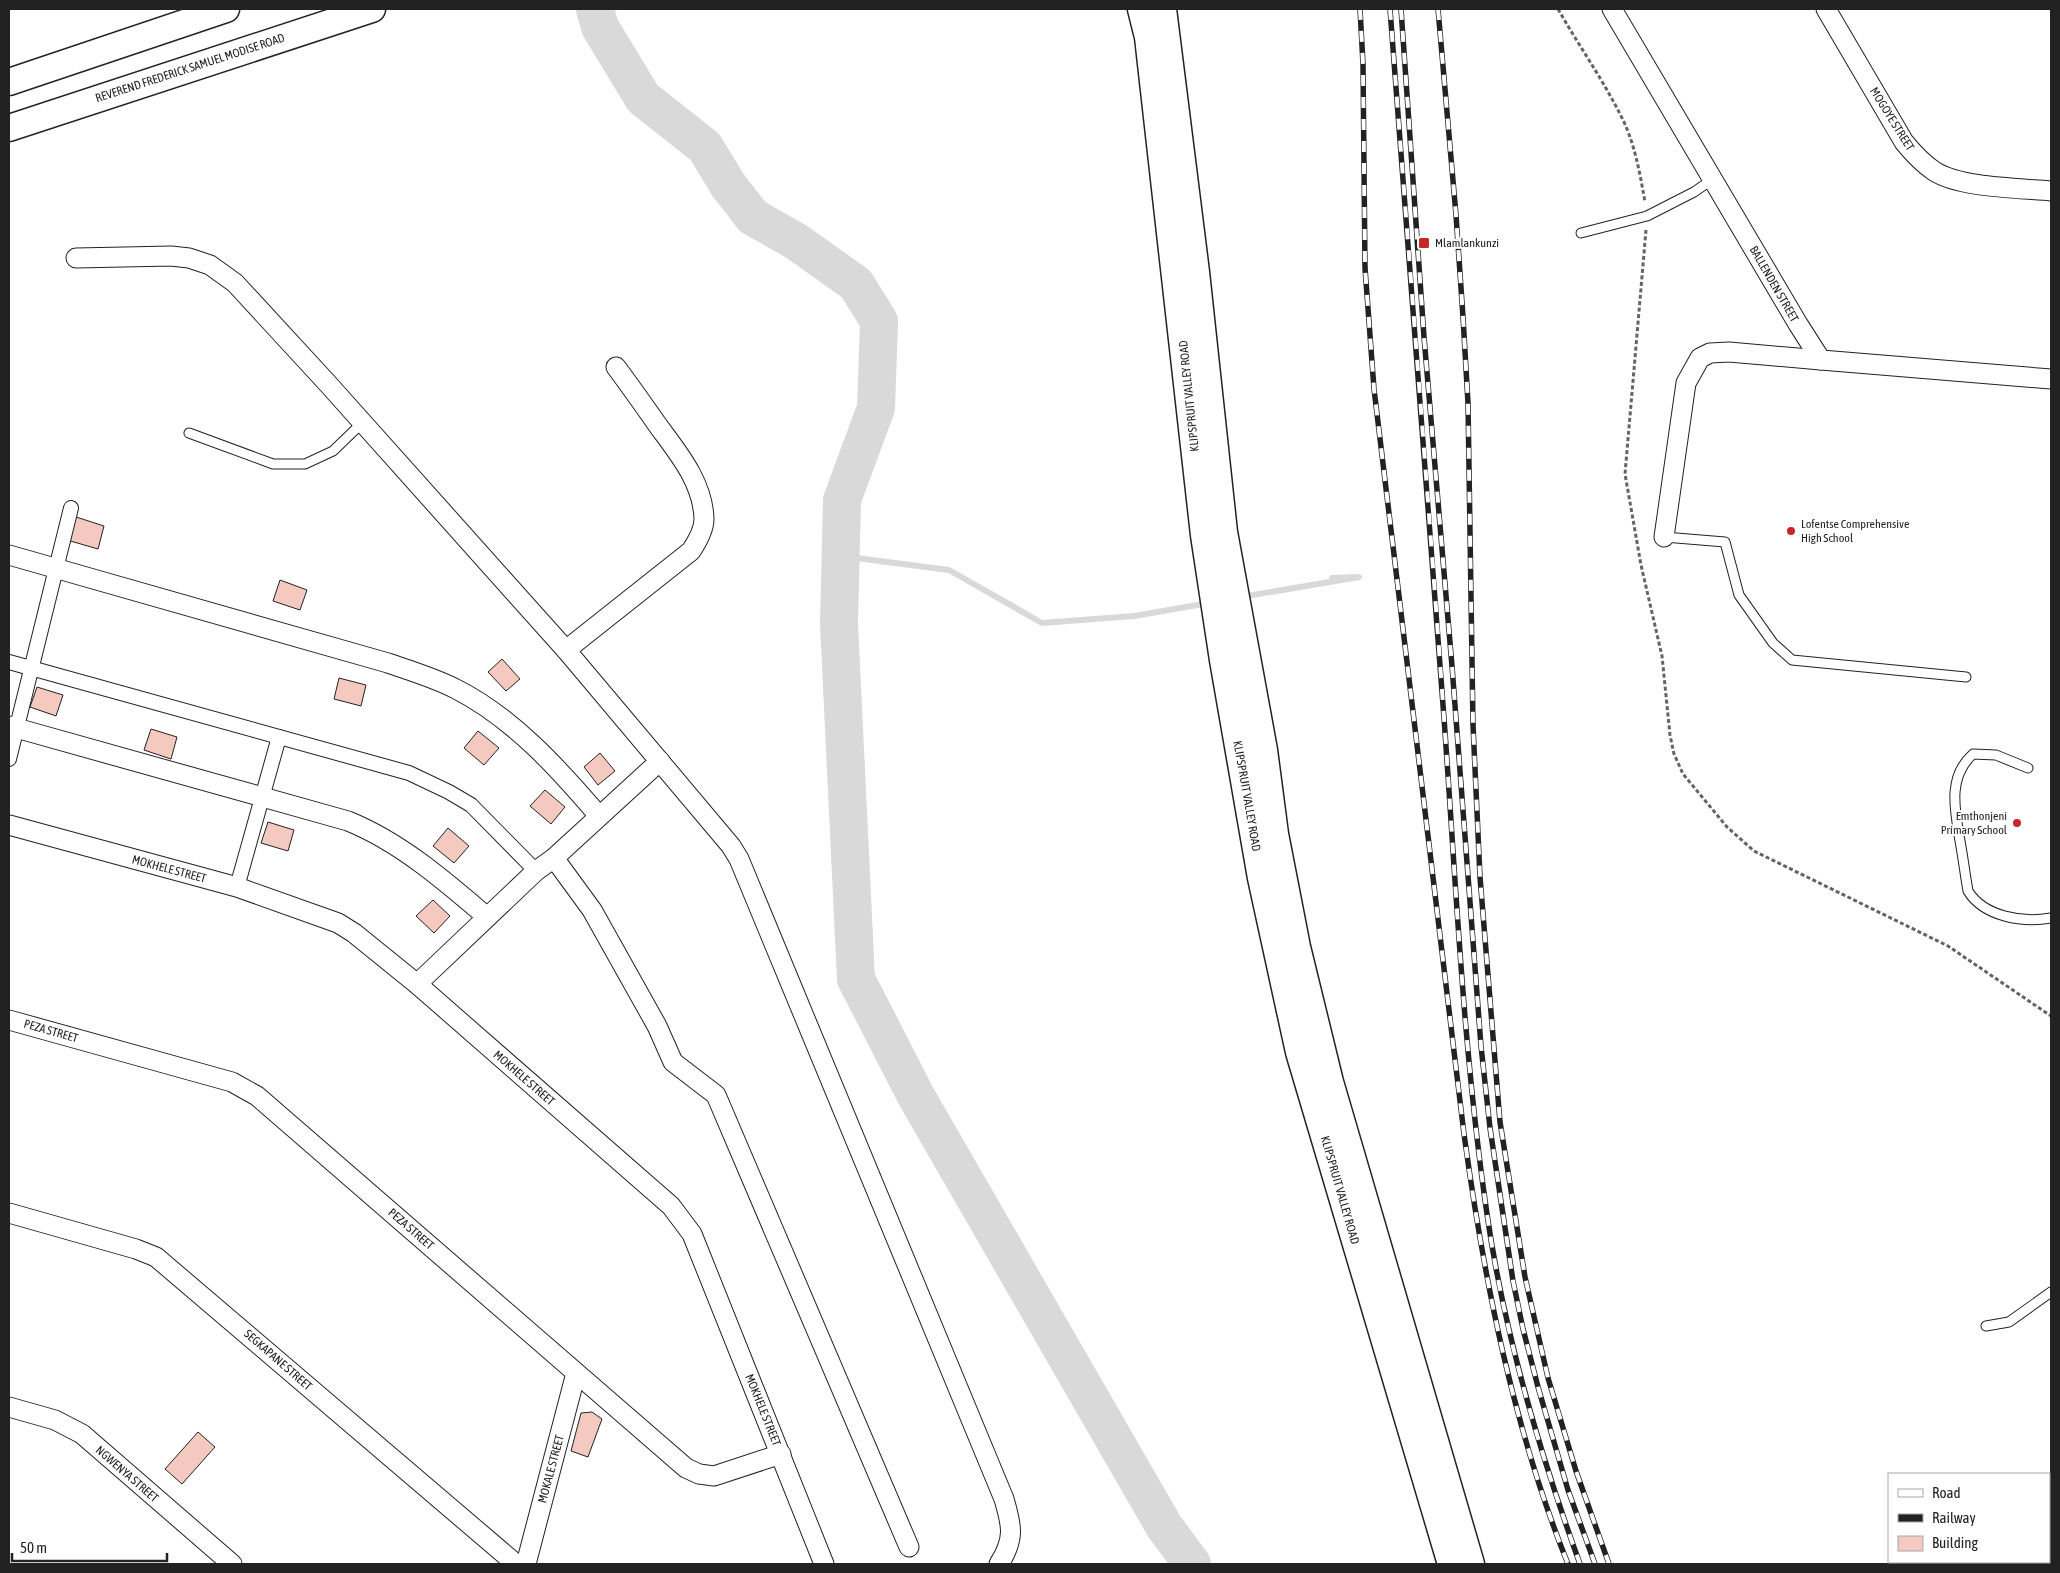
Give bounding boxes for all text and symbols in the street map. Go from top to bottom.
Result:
street label: REVEREND FREDERICK SAMUEL MODISE ROAD [94,31,287,105]
street label: MOGOYE STREET [1867,85,1917,154]
marker: Mlamlankunzi [1417,236,1431,250]
place label: Mlamlankunzi [1435,236,1499,250]
street label: BALLENDEN STREET [1747,244,1802,325]
street label: KLIPSPRUIT VALLEY ROAD [1176,339,1202,452]
place label: Lofentse Comprehensive High School [1801,517,1909,545]
marker: Lofentse Comprehensive High School [1785,525,1797,537]
street label: KLIPSPRUIT VALLEY ROAD [1230,740,1264,853]
place label: Emthonjeni Primary School [1941,809,2008,837]
marker: Emthonjeni Primary School [2011,817,2023,829]
street label: MOKHELE STREET [130,852,208,886]
street label: PEZA STREET [22,1017,80,1046]
street label: MOKHELE STREET [491,1048,558,1109]
street label: KLIPSPRUIT VALLEY ROAD [1318,1134,1362,1246]
street label: PEZA STREET [385,1205,437,1253]
street label: SEGKAPANE STREET [241,1327,315,1394]
street label: MOKHELE STREET [742,1372,784,1449]
street label: MOKALE STREET [535,1433,567,1505]
street label: NGWENYA STREET [93,1443,162,1505]
legend [1888,1473,2050,1563]
text: Road [1932,1484,1961,1501]
text: Railway [1932,1509,1976,1526]
scale bar [12,1530,168,1562]
text: Building [1932,1534,1978,1551]
text: 50 m [20,1539,47,1556]

